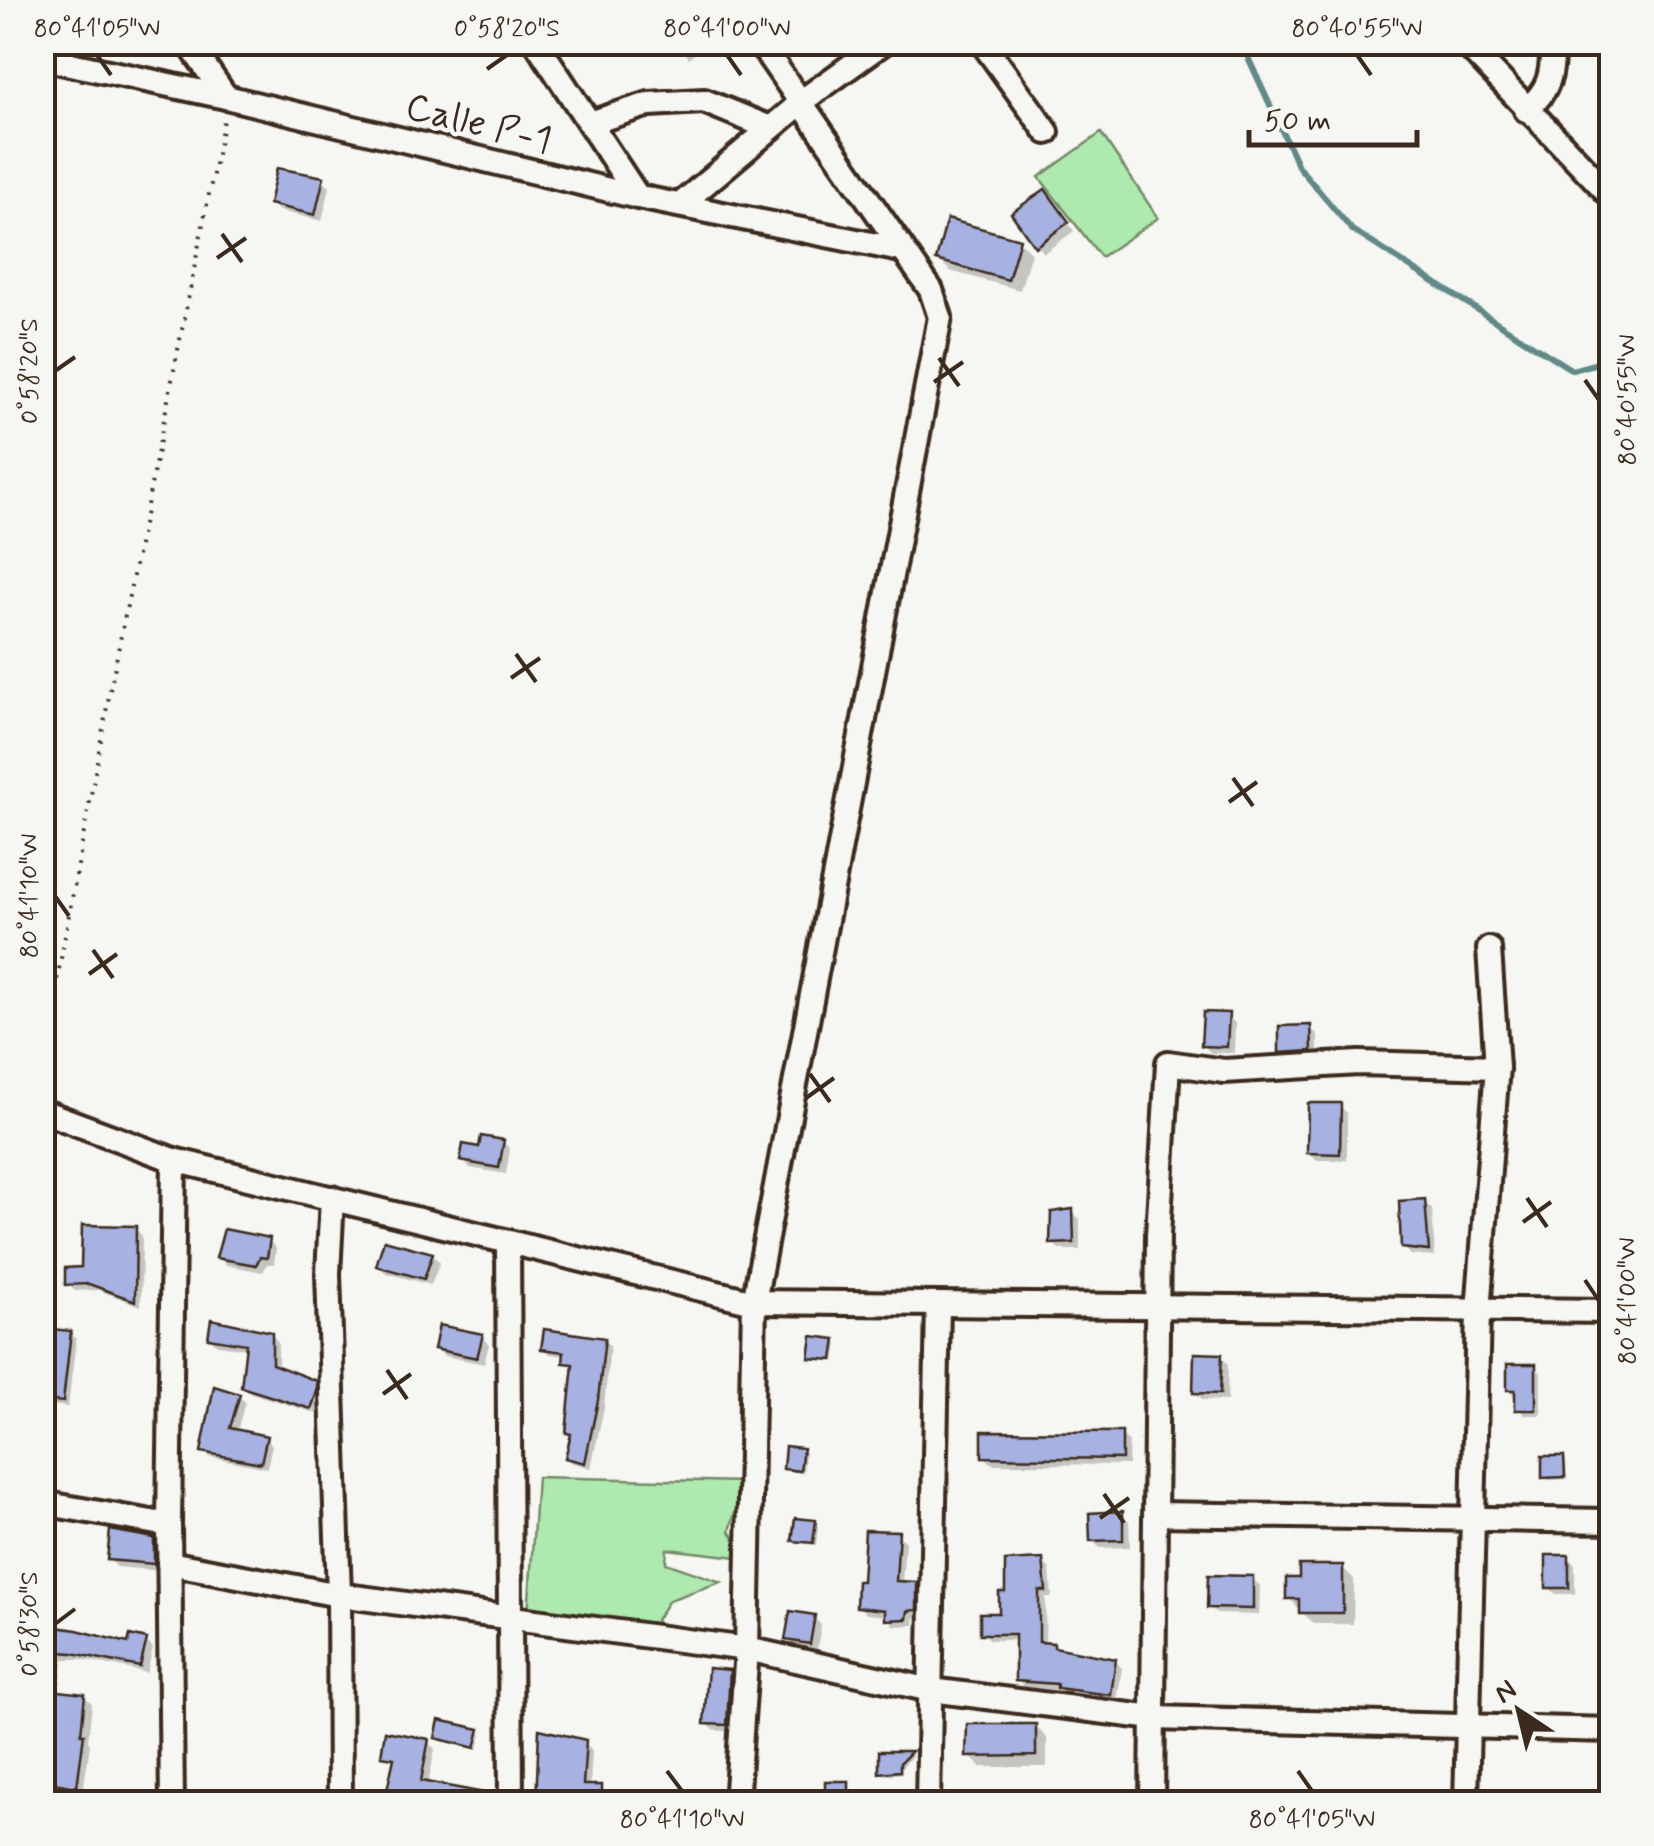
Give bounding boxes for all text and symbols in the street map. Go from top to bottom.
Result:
text: 80°41'05"W [34,13,160,46]
text: 0°58'20"S [454,13,560,46]
text: 80°41'00"W [663,13,791,46]
text: 80°40'55"W [1291,13,1423,46]
street label: Calle P-1 [400,83,556,166]
scale bar [1249,85,1416,147]
text: 50 m [1264,102,1331,141]
text: 0°58'20"S [14,318,47,424]
text: 80°40'55"W [1612,334,1645,466]
text: 80°41'10"W [14,834,47,958]
text: 80°41'00"W [1612,1237,1645,1365]
text: 0°58'30"S [14,1572,47,1676]
north arrow [1469,1661,1569,1761]
text: N [1488,1672,1524,1713]
text: 80°41'10"W [620,1804,744,1837]
text: 80°41'05"W [1249,1804,1375,1837]

